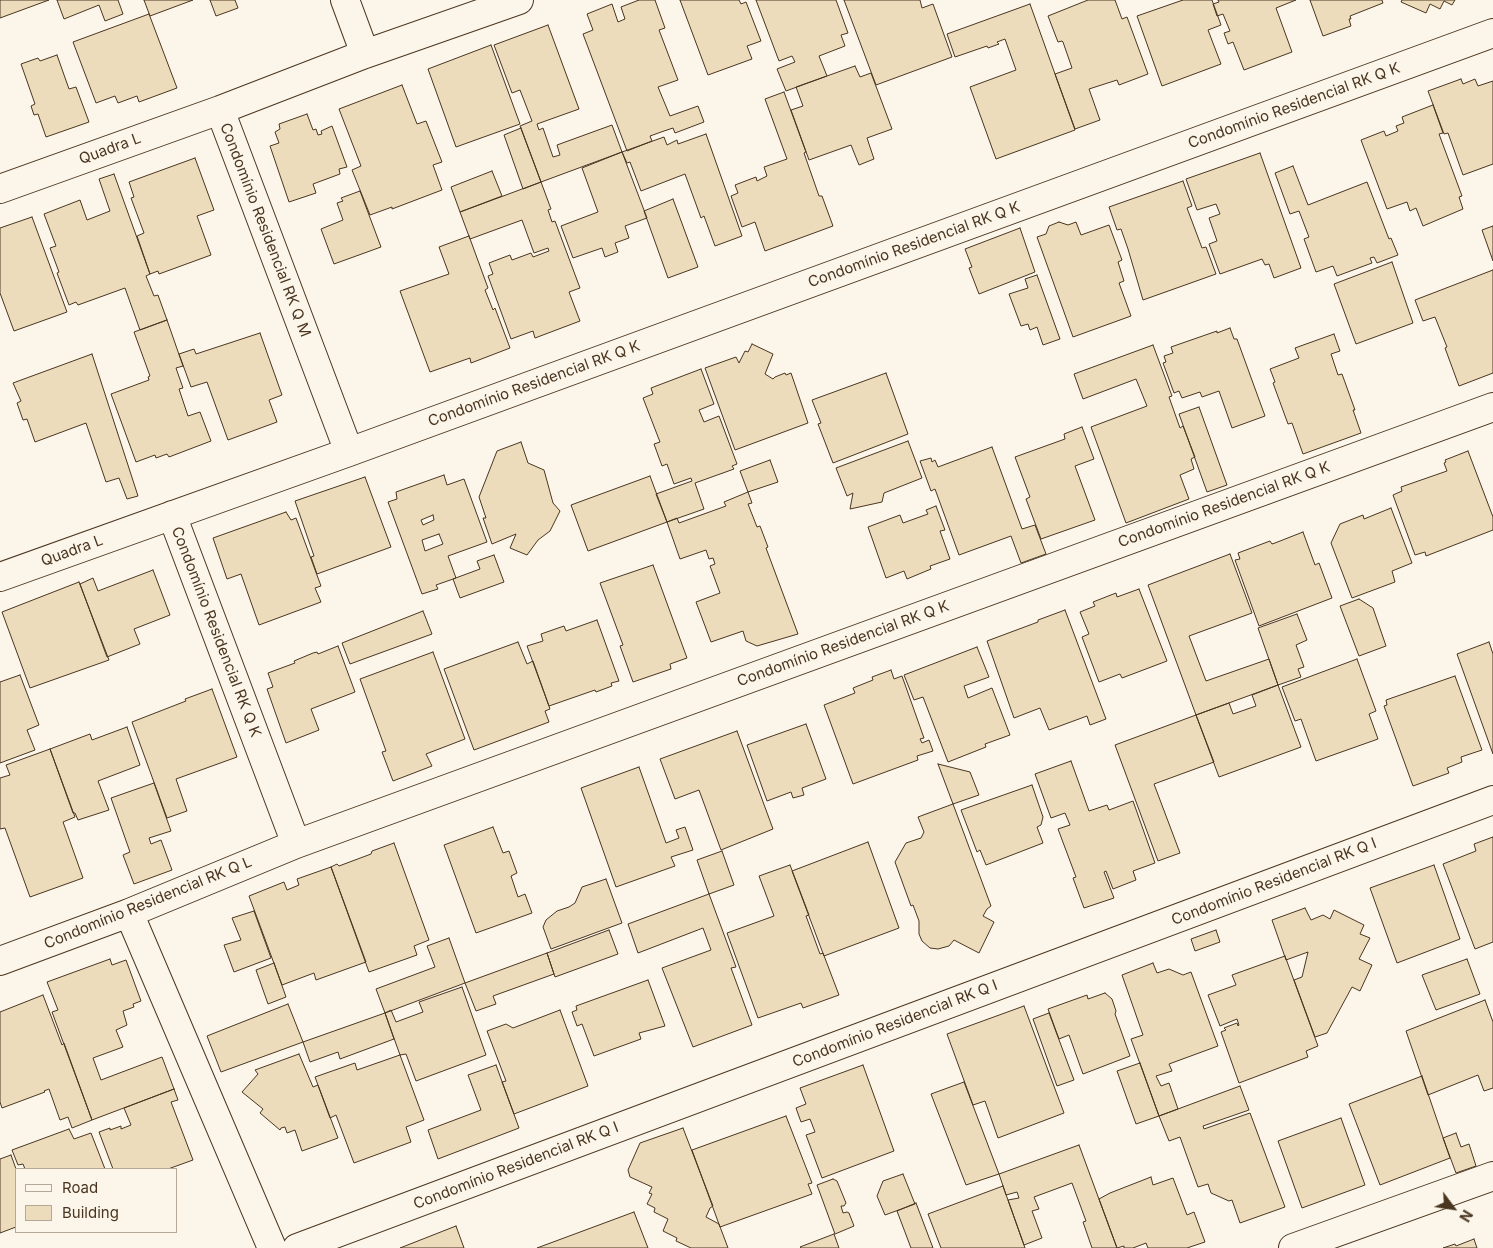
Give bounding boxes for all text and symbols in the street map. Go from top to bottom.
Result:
street label: Condomínio Residencial RK Q K [1186,59,1402,153]
street label: Condomínio Residencial RK Q M [216,121,314,339]
street label: Quadra L [77,129,143,169]
street label: Condomínio Residencial RK Q K [806,198,1022,292]
street label: Condomínio Residencial RK Q K [426,337,642,431]
street label: Condomínio Residencial RK Q K [1116,458,1332,552]
street label: Condomínio Residencial RK Q K [167,524,265,740]
street label: Quadra L [39,531,105,571]
street label: Condomínio Residencial RK Q K [735,597,951,691]
street label: Condomínio Residencial RK Q I [1169,835,1379,929]
street label: Condomínio Residencial RK Q L [41,853,255,953]
street label: Condomínio Residencial RK Q I [790,977,1000,1071]
street label: Condomínio Residencial RK Q I [411,1119,621,1213]
legend [15,1168,178,1233]
text: Road [62,1178,98,1197]
north arrow [1428,1183,1478,1233]
text: Building [62,1203,119,1222]
text: N [1456,1207,1476,1225]

